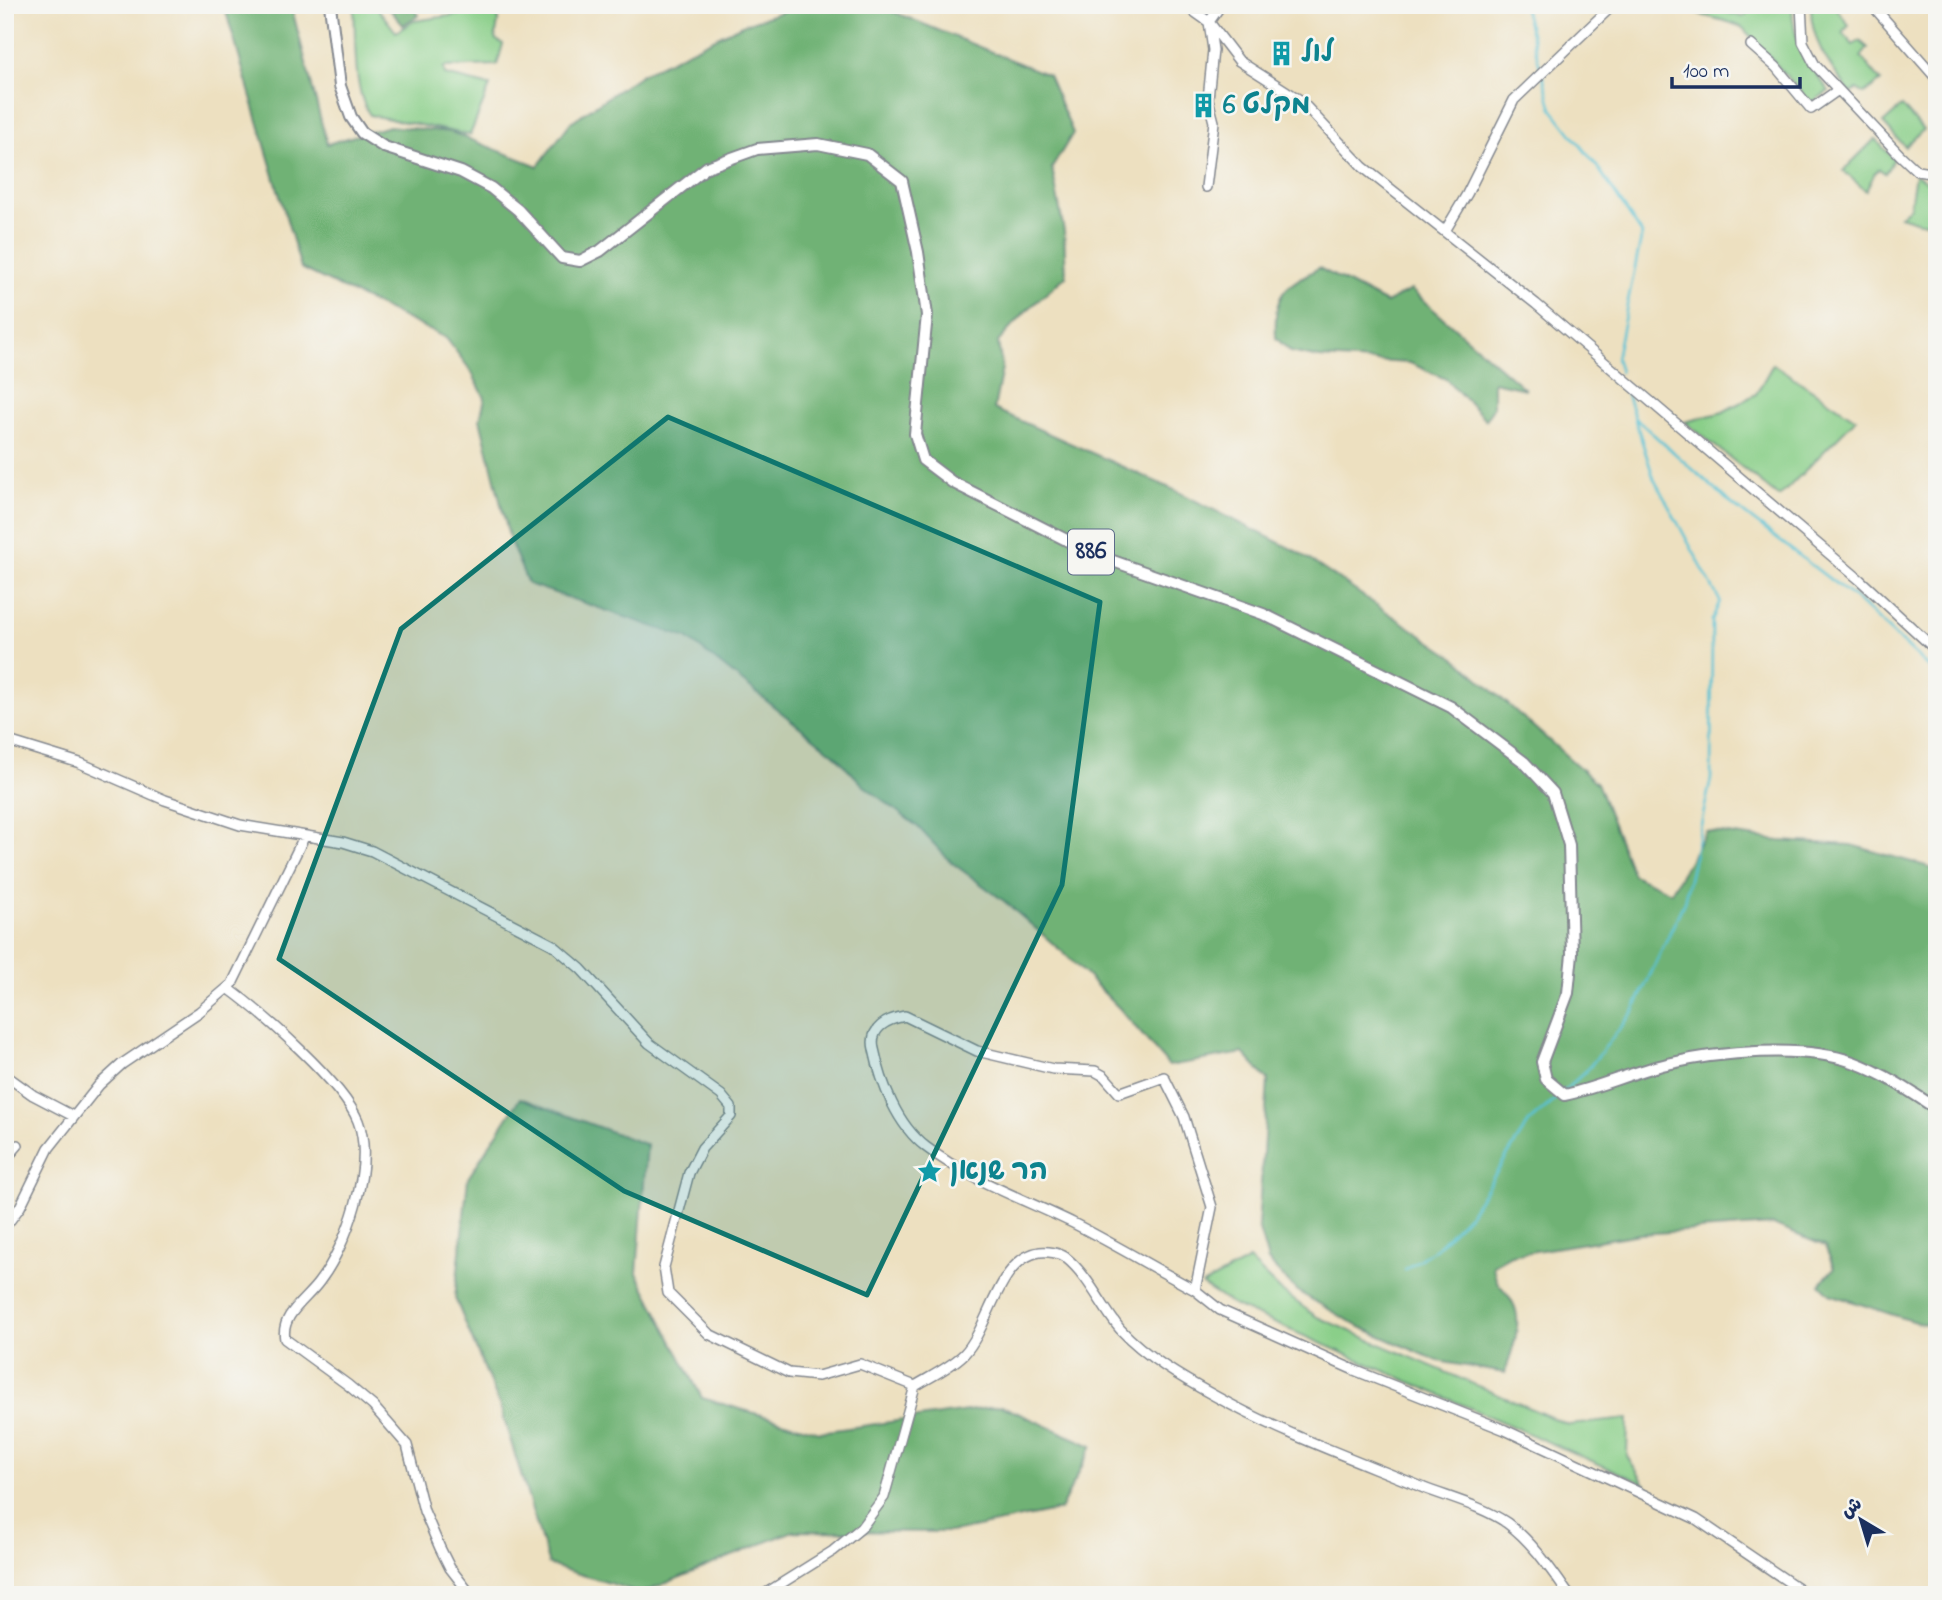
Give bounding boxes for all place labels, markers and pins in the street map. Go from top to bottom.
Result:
place label: לול [1301,34,1335,75]
building icon: לול [1267,40,1295,68]
place label: מקלט 6 [1223,86,1310,127]
building icon: מקלט 6 [1189,92,1217,120]
place label: הר שנאן [950,1152,1048,1193]
place icon: הר שנאן [916,1158,944,1186]

